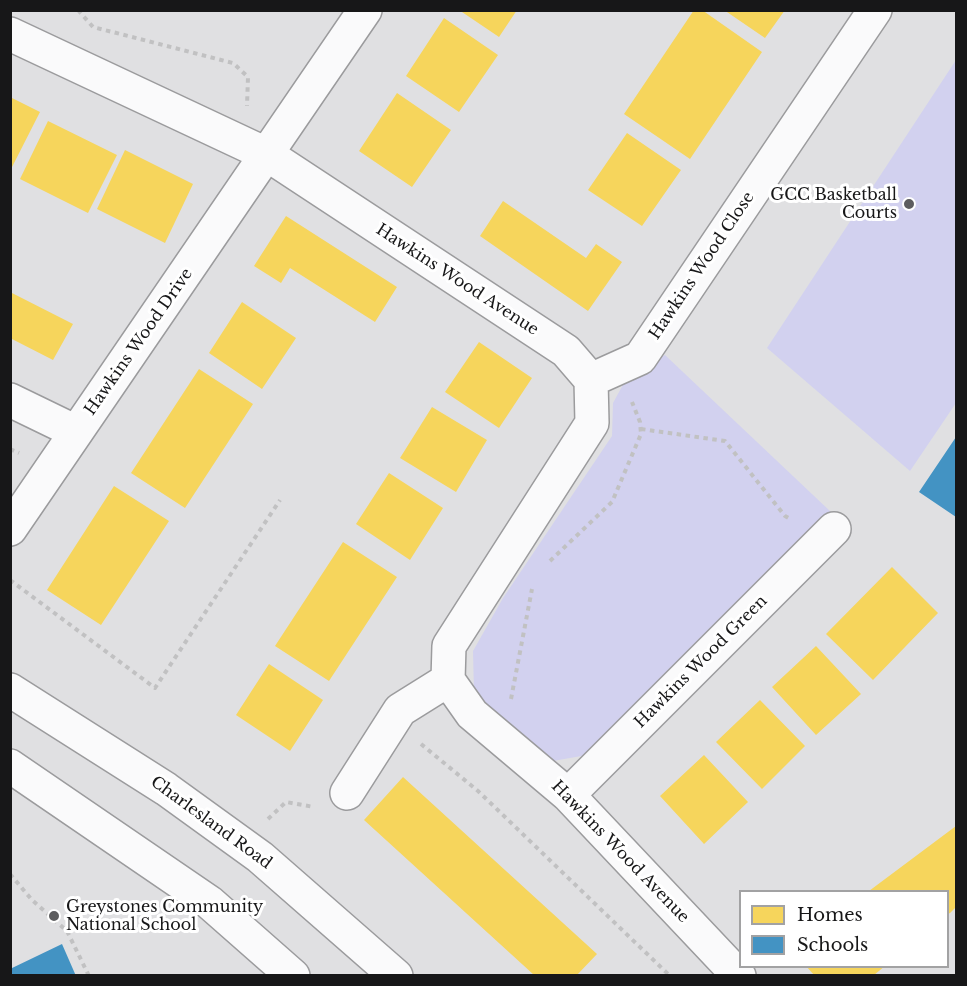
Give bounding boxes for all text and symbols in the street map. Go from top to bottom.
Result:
place label: GCC Basketball Courts [770,185,897,223]
street label: Hawkins Wood Close [645,189,759,343]
marker: GCC Basketball Courts [902,197,916,211]
street label: Hawkins Wood Avenue [372,220,542,340]
street label: Hawkins Wood Drive [81,265,197,419]
street label: Hawkins Wood Green [631,592,771,732]
street label: Charlesland Road [147,773,275,873]
street label: Hawkins Wood Avenue [547,777,693,927]
legend [739,890,949,968]
place label: Greystones Community National School [66,897,263,935]
text: Homes [797,904,863,926]
marker: Greystones Community National School [47,909,61,923]
text: Schools [797,934,868,956]

